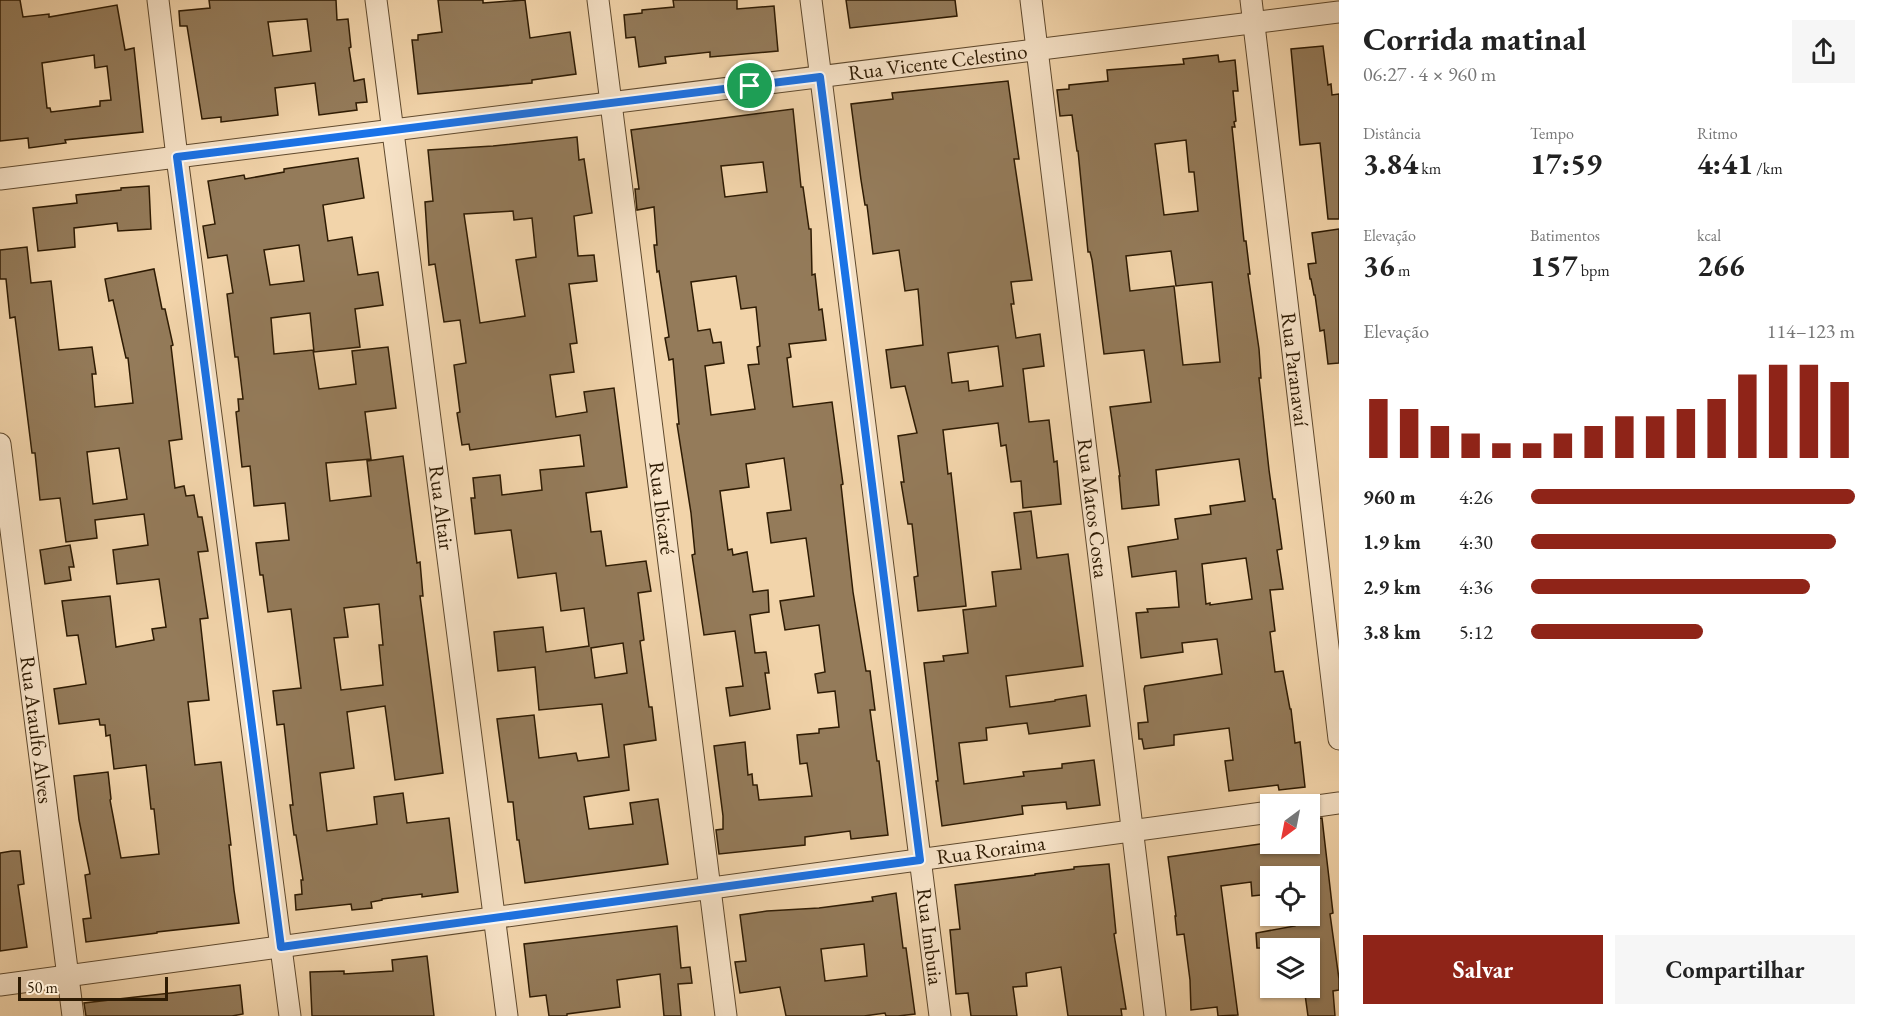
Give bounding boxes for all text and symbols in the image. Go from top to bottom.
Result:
text: Corrida matinal [1363,17,1586,60]
button: share [1792,20,1855,83]
street label: Rua Vicente Celestino [846,37,1029,86]
pin [724,60,775,111]
text: 06:27 · 4 × 960 m [1363,61,1496,87]
icon: arrive [733,69,766,102]
text: Distância [1363,123,1421,144]
text: Tempo [1530,123,1574,144]
text: Ritmo [1697,123,1738,144]
text: 3.84 [1363,144,1418,183]
text: 17:59 [1530,144,1602,183]
text: 4:41 [1697,144,1753,183]
text: km [1418,158,1441,179]
text: /km [1753,158,1783,179]
text: Elevação [1363,225,1416,246]
text: Batimentos [1530,225,1600,246]
text: kcal [1697,225,1721,246]
text: 36 [1363,246,1395,285]
text: 157 [1530,246,1578,285]
text: 266 [1697,246,1745,285]
text: m [1395,260,1410,281]
text: bpm [1578,260,1610,281]
street label: Rua Paranavaí [1275,311,1316,429]
text: Elevação [1363,318,1429,344]
text: 114–123 m [1767,318,1855,344]
street label: Rua Matos Costa [1072,437,1116,580]
street label: Rua Ibicaré [643,460,682,556]
street label: Rua Altair [423,464,461,552]
text: 960 m [1363,484,1416,510]
text: 4:26 [1459,484,1493,510]
text: 1.9 km [1363,529,1421,555]
text: 4:30 [1459,529,1493,555]
text: 2.9 km [1363,574,1421,600]
text: 4:36 [1459,574,1493,600]
text: 3.8 km [1363,619,1421,645]
text: 5:12 [1459,619,1493,645]
street label: Rua Ataulfo Alves [14,654,60,805]
north arrow [1260,794,1320,854]
map controls [1260,794,1320,998]
street label: Rua Roraima [935,829,1047,870]
button: locate [1260,866,1320,926]
street label: Rua Imbuia [911,886,950,987]
button: Salvar [1363,935,1603,1004]
button: Compartilhar [1615,935,1855,1004]
button: layers [1260,938,1320,998]
scale bar [18,974,168,1002]
text: 50 m [27,977,58,998]

